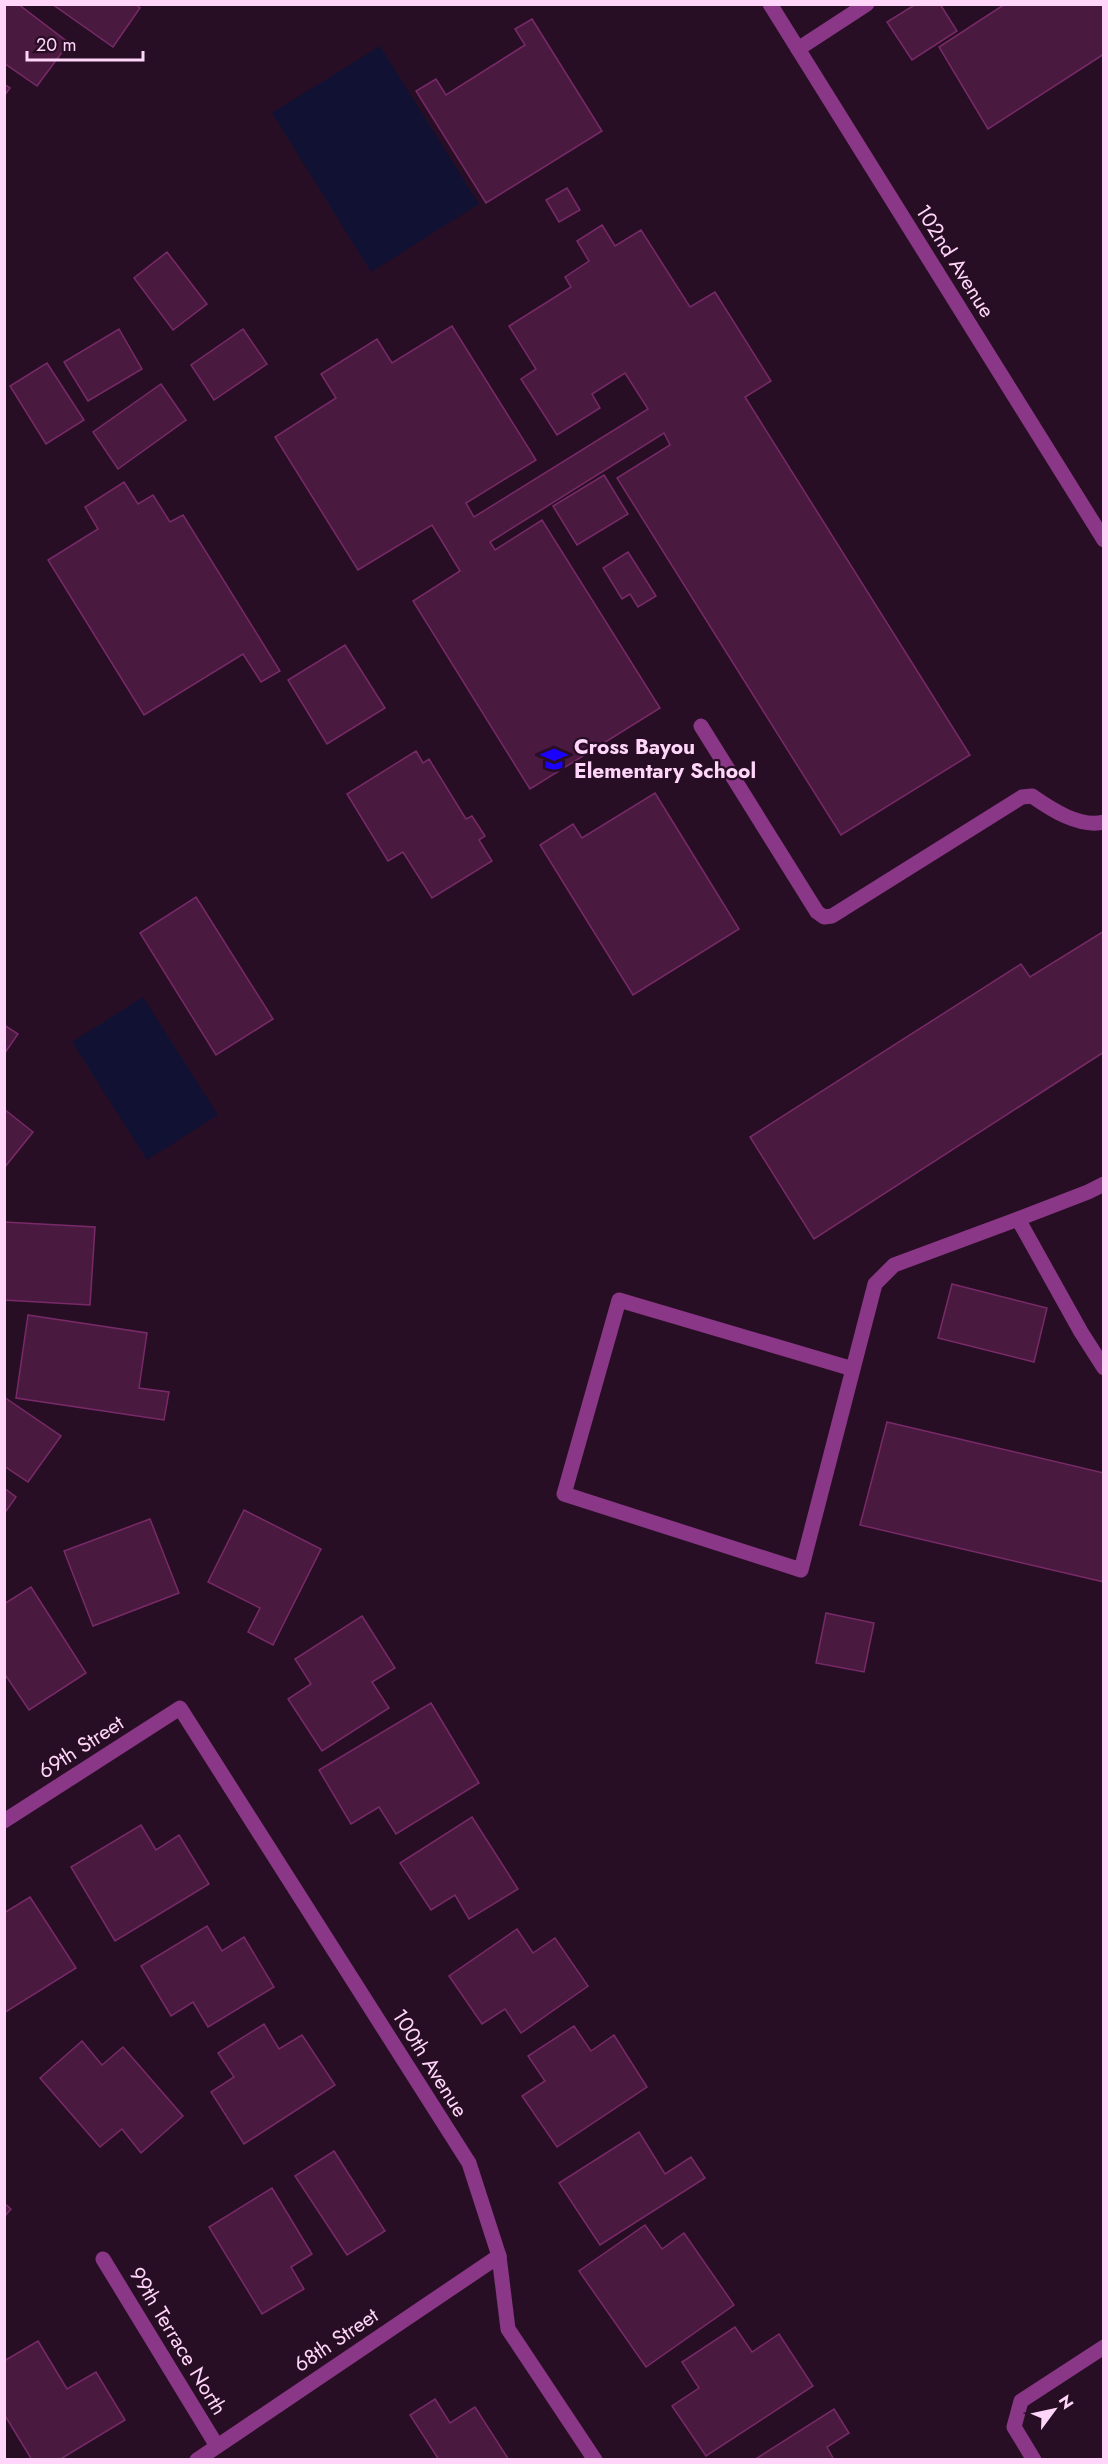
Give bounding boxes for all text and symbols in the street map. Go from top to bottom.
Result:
scale bar [27,24,142,62]
text: 20 m [36,32,76,58]
street label: 102nd Avenue [908,198,1002,324]
place label: Cross Bayou Elementary School [574,732,756,786]
school or university icon: Cross Bayou Elementary School [539,744,569,774]
street label: 69th Street [32,1708,130,1786]
street label: 100th Avenue [385,2003,475,2123]
street label: 99th Terrace North [122,2261,234,2421]
street label: 68th Street [288,2301,384,2379]
north arrow [1024,2380,1084,2440]
text: N [1053,2391,1079,2414]

